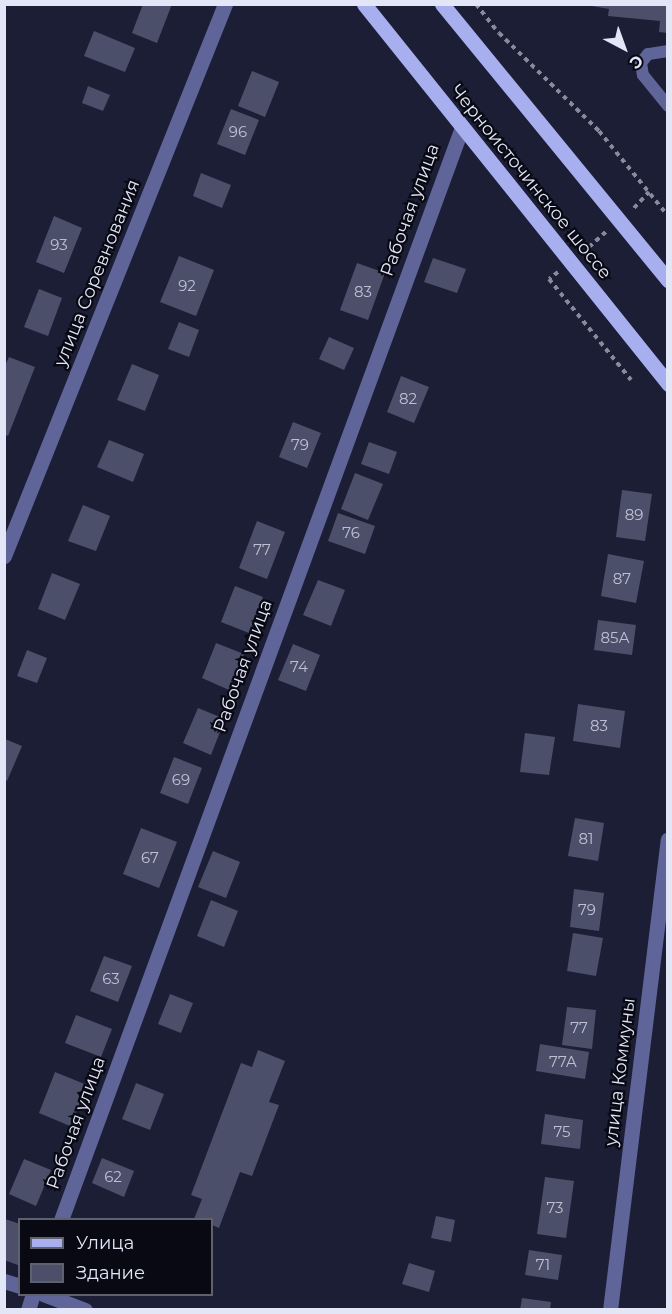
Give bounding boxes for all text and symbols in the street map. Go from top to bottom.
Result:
north arrow [594,18,654,78]
text: С [626,51,647,73]
street label: Черноисточинское шоссе [446,80,616,284]
house number: 96 [229,123,247,141]
street label: Рабочая улица [376,141,444,279]
street label: улица Соревнования [50,176,144,370]
house number: 93 [50,236,68,254]
house number: 92 [178,277,196,295]
house number: 83 [354,283,372,301]
house number: 82 [399,390,417,408]
house number: 79 [291,436,309,454]
house number: 89 [625,506,643,524]
house number: 76 [342,524,360,542]
house number: 77 [253,541,271,559]
house number: 87 [613,570,631,588]
street label: Рабочая улица [209,597,277,735]
house number: 85А [600,629,630,647]
house number: 74 [290,658,308,676]
house number: 83 [590,717,608,735]
house number: 69 [172,771,190,789]
house number: 81 [579,830,593,848]
house number: 67 [141,849,159,867]
house number: 79 [578,901,596,919]
house number: 63 [102,970,120,988]
street label: улица Коммуны [600,997,640,1147]
house number: 77 [570,1019,588,1037]
house number: 77А [549,1053,577,1071]
street label: Рабочая улица [42,1054,110,1192]
house number: 75 [553,1123,571,1141]
house number: 62 [104,1168,122,1186]
house number: 73 [546,1199,564,1217]
legend [18,1218,213,1296]
text: Улица [76,1232,134,1254]
house number: 71 [536,1256,550,1274]
text: Здание [76,1262,145,1284]

